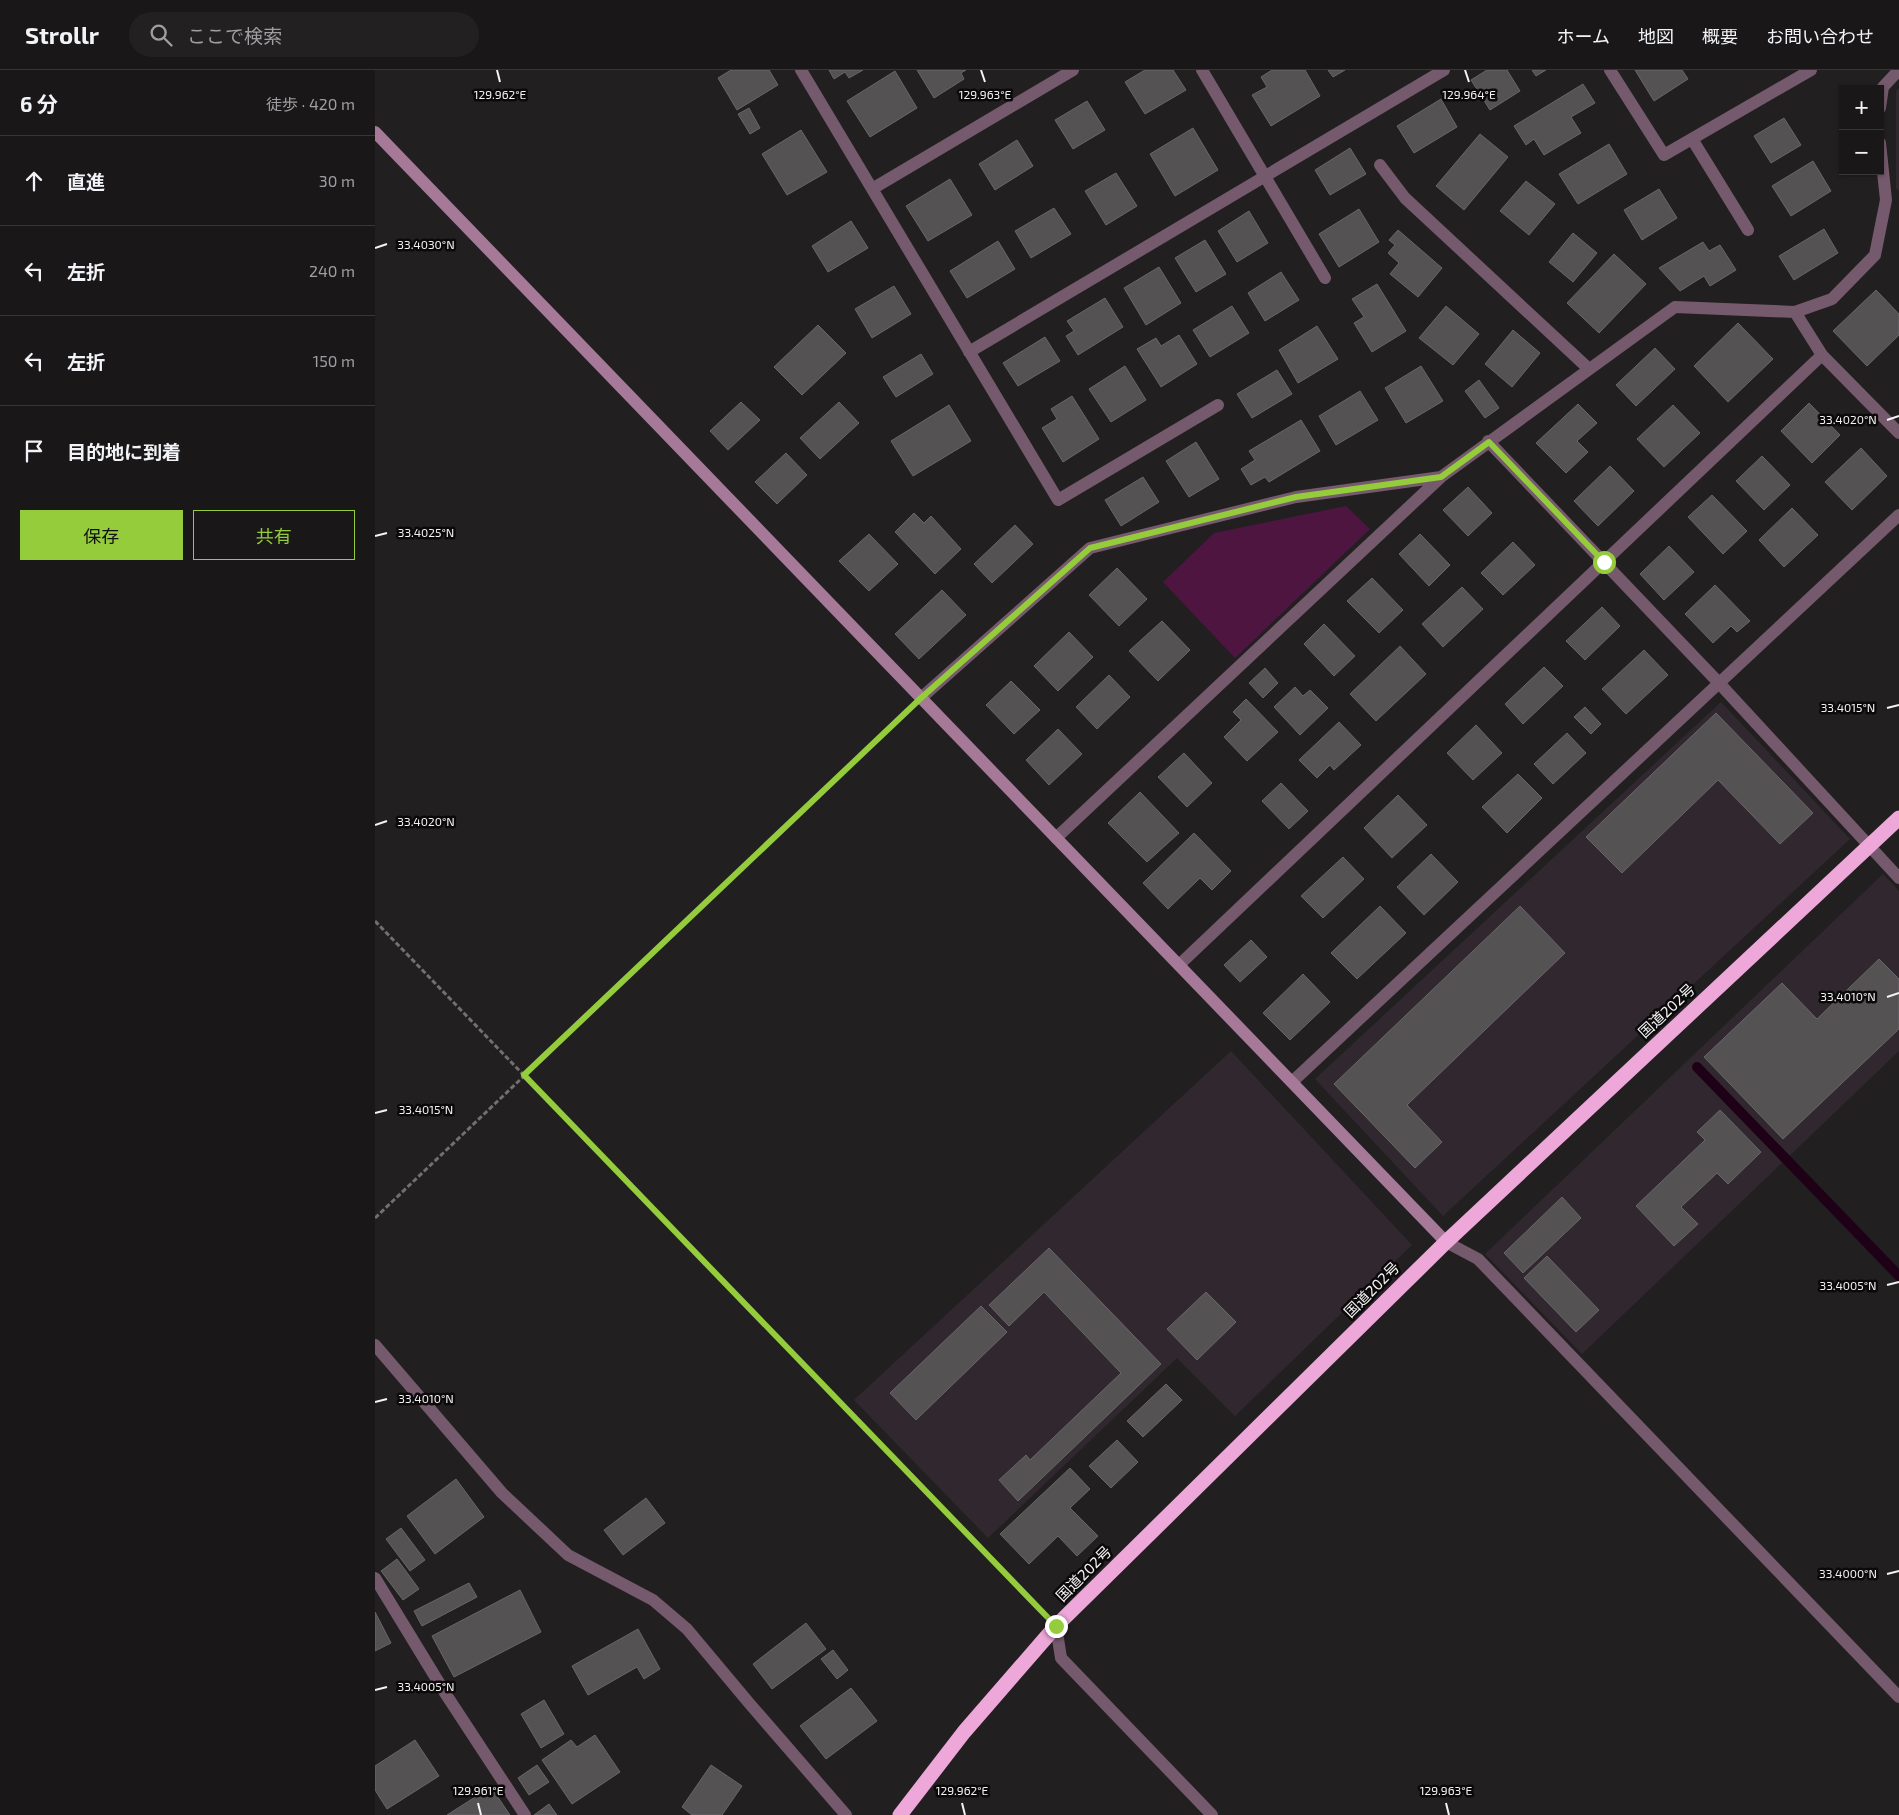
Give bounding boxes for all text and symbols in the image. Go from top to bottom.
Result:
search box [129,12,479,57]
text: Strollr [25,20,99,49]
icon: search [147,21,175,49]
text: ここで検索 [187,24,282,47]
text: ホーム [1557,25,1610,47]
text: 地図 [1638,25,1674,47]
text: 概要 [1702,25,1738,47]
text: お問い合わせ [1766,25,1874,47]
map controls [1839,85,1884,175]
button: + [1839,85,1884,130]
text: 129.962°E [474,87,527,101]
text: 129.963°E [959,87,1012,101]
text: 129.964°E [1442,87,1496,101]
text: 6 分 [20,91,58,116]
text: 徒歩 · 420 m [266,94,355,113]
button: − [1839,130,1884,175]
icon: ahead [20,167,48,195]
text: 直進 [67,170,105,193]
text: 30 m [319,171,355,190]
text: 33.4030°N [397,237,455,251]
icon: left [20,257,48,285]
text: 左折 [67,260,105,283]
text: 240 m [309,261,355,280]
icon: left [20,347,48,375]
text: 左折 [67,350,105,373]
text: 150 m [313,351,355,370]
text: 33.4020°N [1819,412,1877,426]
icon: arrive [20,437,48,465]
text: 目的地に到着 [67,440,181,463]
button: 保存 [20,510,183,560]
button: 共有 [193,510,355,560]
text: 33.4025°N [398,525,454,539]
route start [1593,551,1616,574]
text: 33.4015°N [1821,700,1875,714]
text: 33.4020°N [397,814,455,828]
street label: 国道202号 [1634,980,1698,1041]
text: 33.4010°N [1820,989,1876,1003]
text: 33.4015°N [399,1102,453,1116]
street label: 国道202号 [1340,1258,1403,1321]
text: 33.4005°N [1819,1278,1877,1292]
text: 33.4010°N [398,1391,454,1405]
street label: 国道202号 [1052,1542,1115,1605]
text: 33.4000°N [1819,1566,1877,1580]
route end [1045,1615,1068,1638]
text: 33.4005°N [397,1679,455,1693]
text: 129.961°E [453,1783,504,1797]
text: 129.962°E [936,1783,989,1797]
text: 129.963°E [1420,1783,1473,1797]

